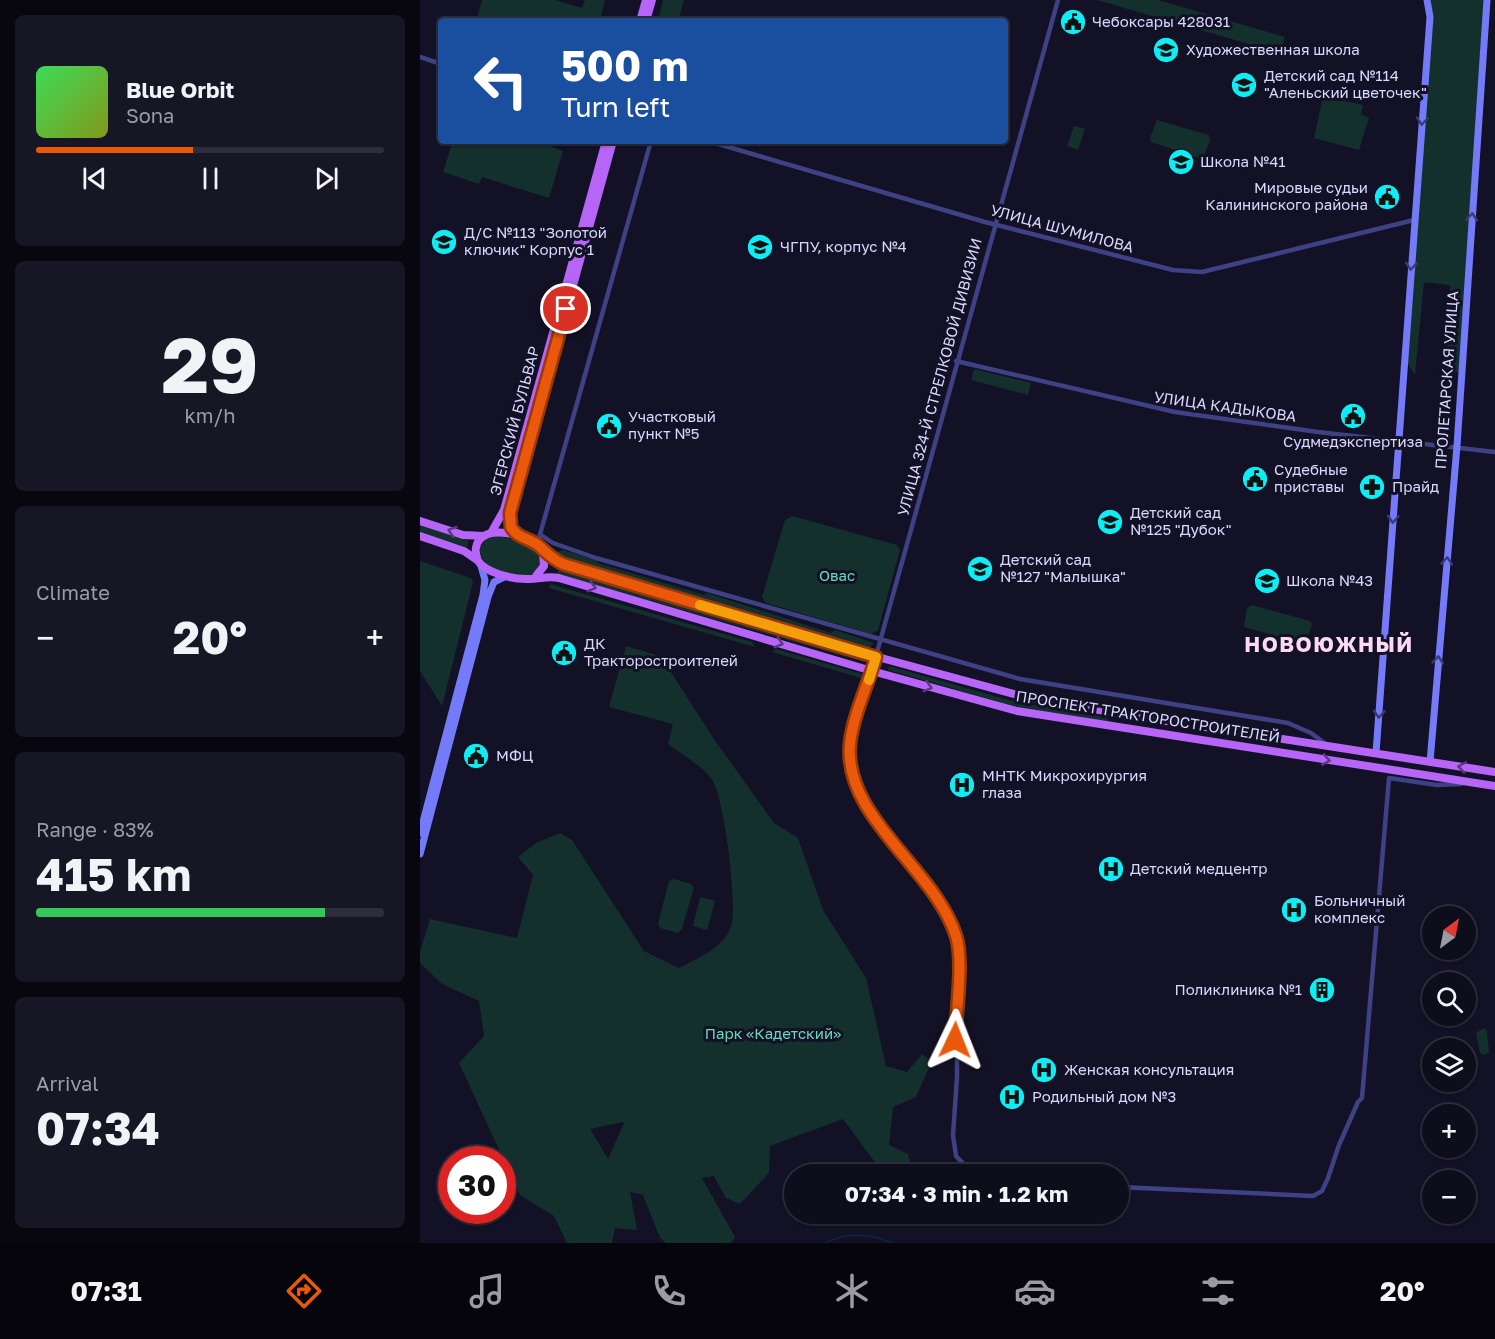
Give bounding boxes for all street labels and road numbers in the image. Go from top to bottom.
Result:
street label: УЛИЦА ШУМИЛОВА [989,200,1136,256]
street label: УЛИЦА 324-Й СТРЕЛКОВОЙ ДИВИЗИИ [893,236,985,518]
street label: ПРОЛЕТАРСКАЯ УЛИЦА [1431,290,1461,470]
street label: ЭГЕРСКИЙ БУЛЬВАР [485,344,543,497]
street label: УЛИЦА КАДЫКОВА [1153,387,1298,425]
street label: ПРОСПЕКТ ТРАКТОРОСТРОИТЕЛЕЙ [1015,686,1281,746]

